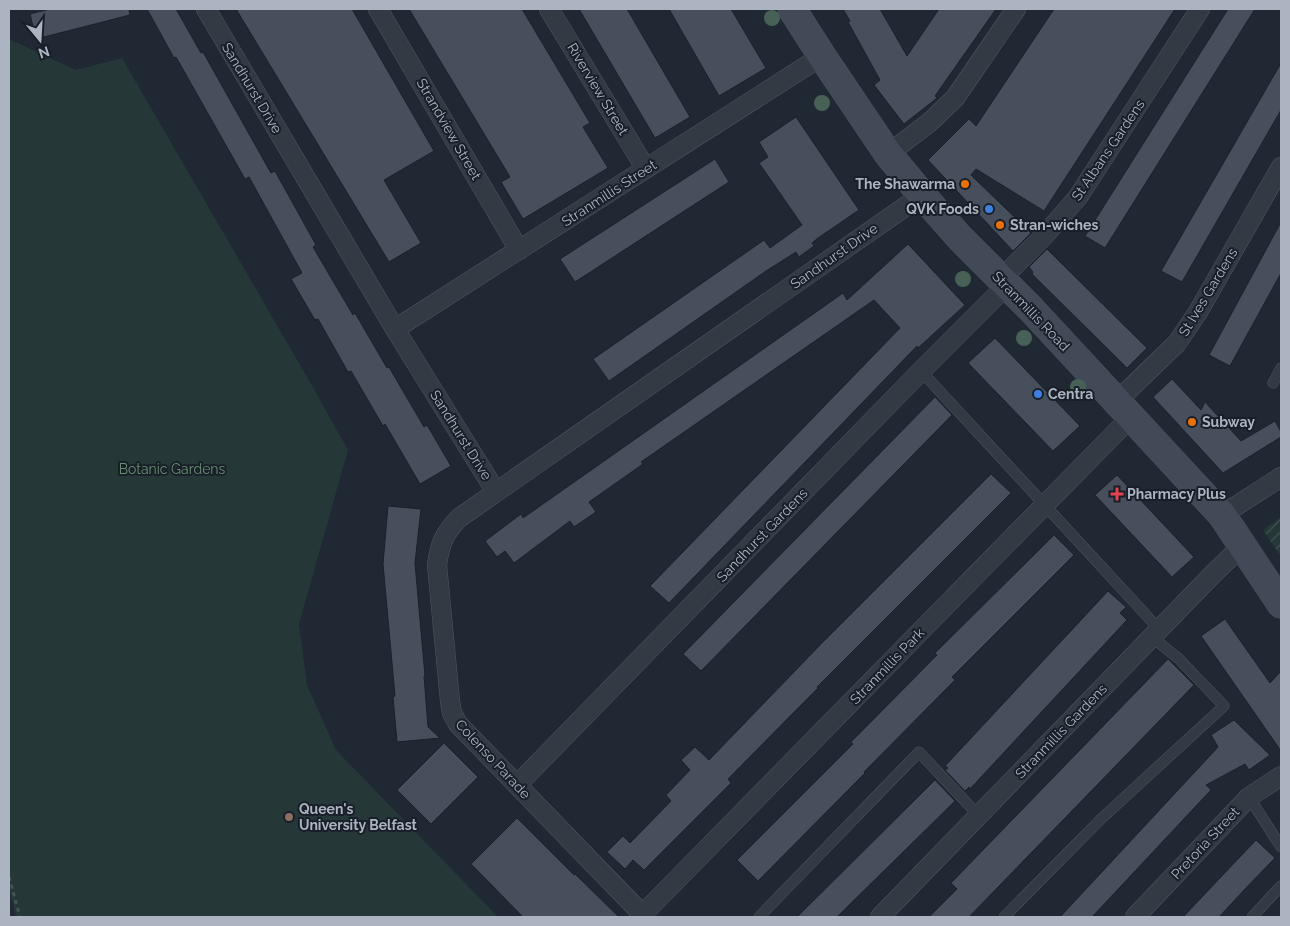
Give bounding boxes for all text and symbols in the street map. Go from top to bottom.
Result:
north arrow [15,15,65,65]
street label: Sandhurst Drive [219,40,285,136]
street label: Riverview Street [564,40,632,138]
text: N [36,43,52,62]
street label: Strandview Street [413,75,485,183]
street label: St Albans Gardens [1068,96,1148,204]
street label: Stranmillis Street [559,156,660,230]
place label: The Shawarma [855,176,955,192]
marker: The Shawarma [959,178,971,190]
place label: QVK Foods [906,201,979,217]
marker: QVK Foods [983,203,995,215]
place label: Stran-wiches [1010,217,1098,233]
marker: Stran-wiches [994,219,1006,231]
street label: Sandhurst Drive [787,220,881,292]
street label: St Ives Gardens [1175,245,1241,339]
street label: Stranmillis Road [989,268,1073,354]
place label: Centra [1048,386,1093,402]
street label: Sandhurst Drive [427,387,495,483]
marker: Centra [1032,388,1044,400]
place label: Subway [1202,414,1255,430]
marker: Subway [1186,416,1198,428]
park label: Botanic Gardens [119,461,226,477]
street label: Sandhurst Gardens [713,485,811,585]
place label: Pharmacy Plus [1127,486,1226,502]
marker: Pharmacy Plus [1111,488,1123,500]
street label: Stranmillis Park [847,624,928,707]
street label: Stranmillis Gardens [1012,680,1110,781]
street label: Colenso Parade [452,716,534,802]
place label: Queen's University Belfast [299,801,418,833]
street label: Pretoria Street [1168,804,1243,882]
marker: Queen's University Belfast [283,811,295,823]

